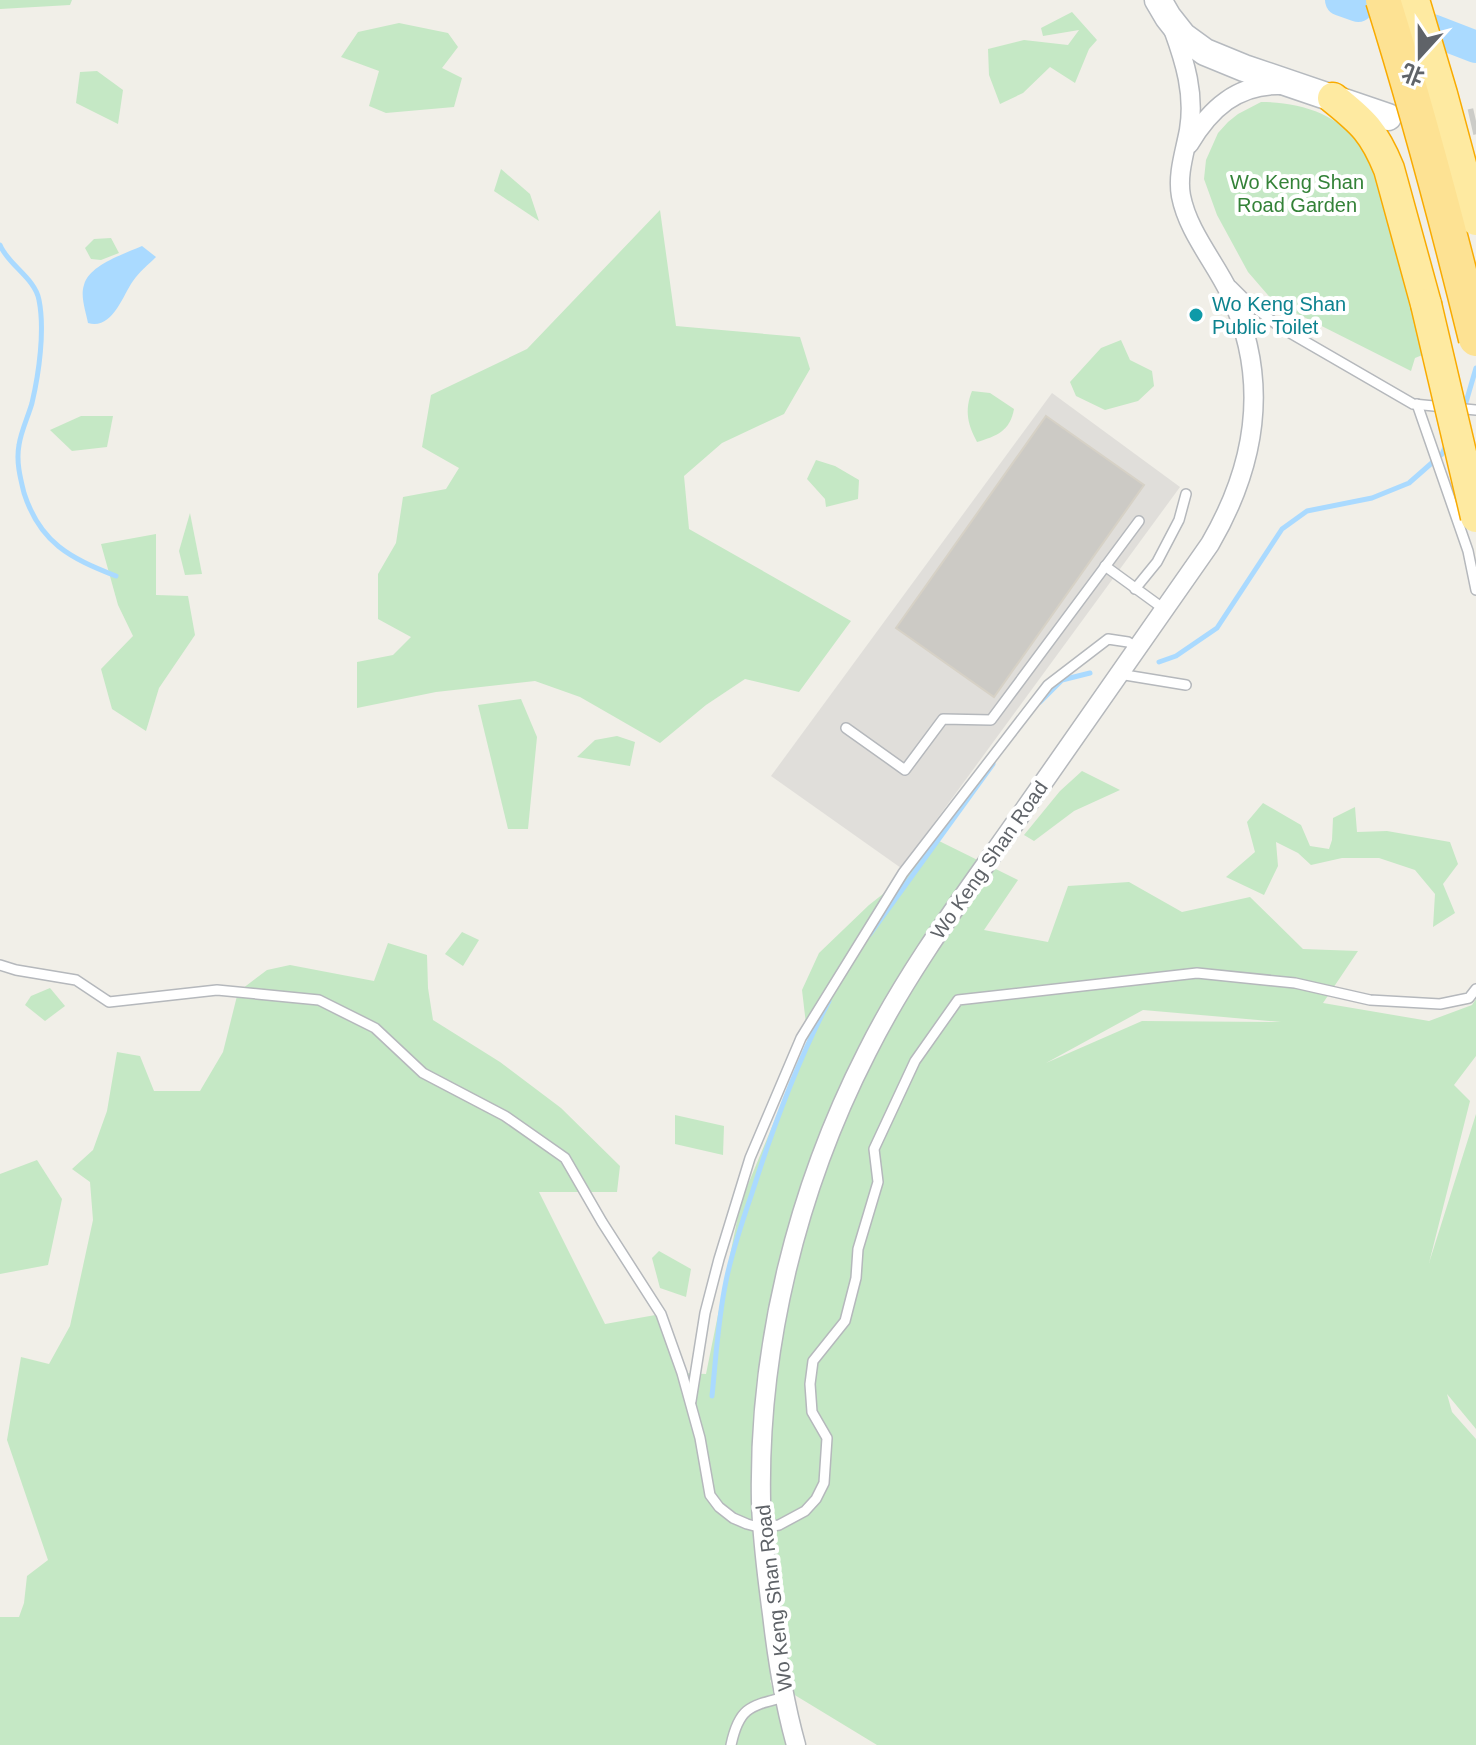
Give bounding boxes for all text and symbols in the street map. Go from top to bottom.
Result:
north arrow [1380,16,1460,96]
text: 北 [1398,59,1428,90]
park label: Wo Keng Shan Road Garden [1230,171,1364,216]
place label: Wo Keng Shan Public Toilet [1212,293,1346,338]
marker: Wo Keng Shan Public Toilet [1187,306,1205,324]
street label: Wo Keng Shan Road [926,777,1052,943]
street label: Wo Keng Shan Road [752,1504,796,1692]

